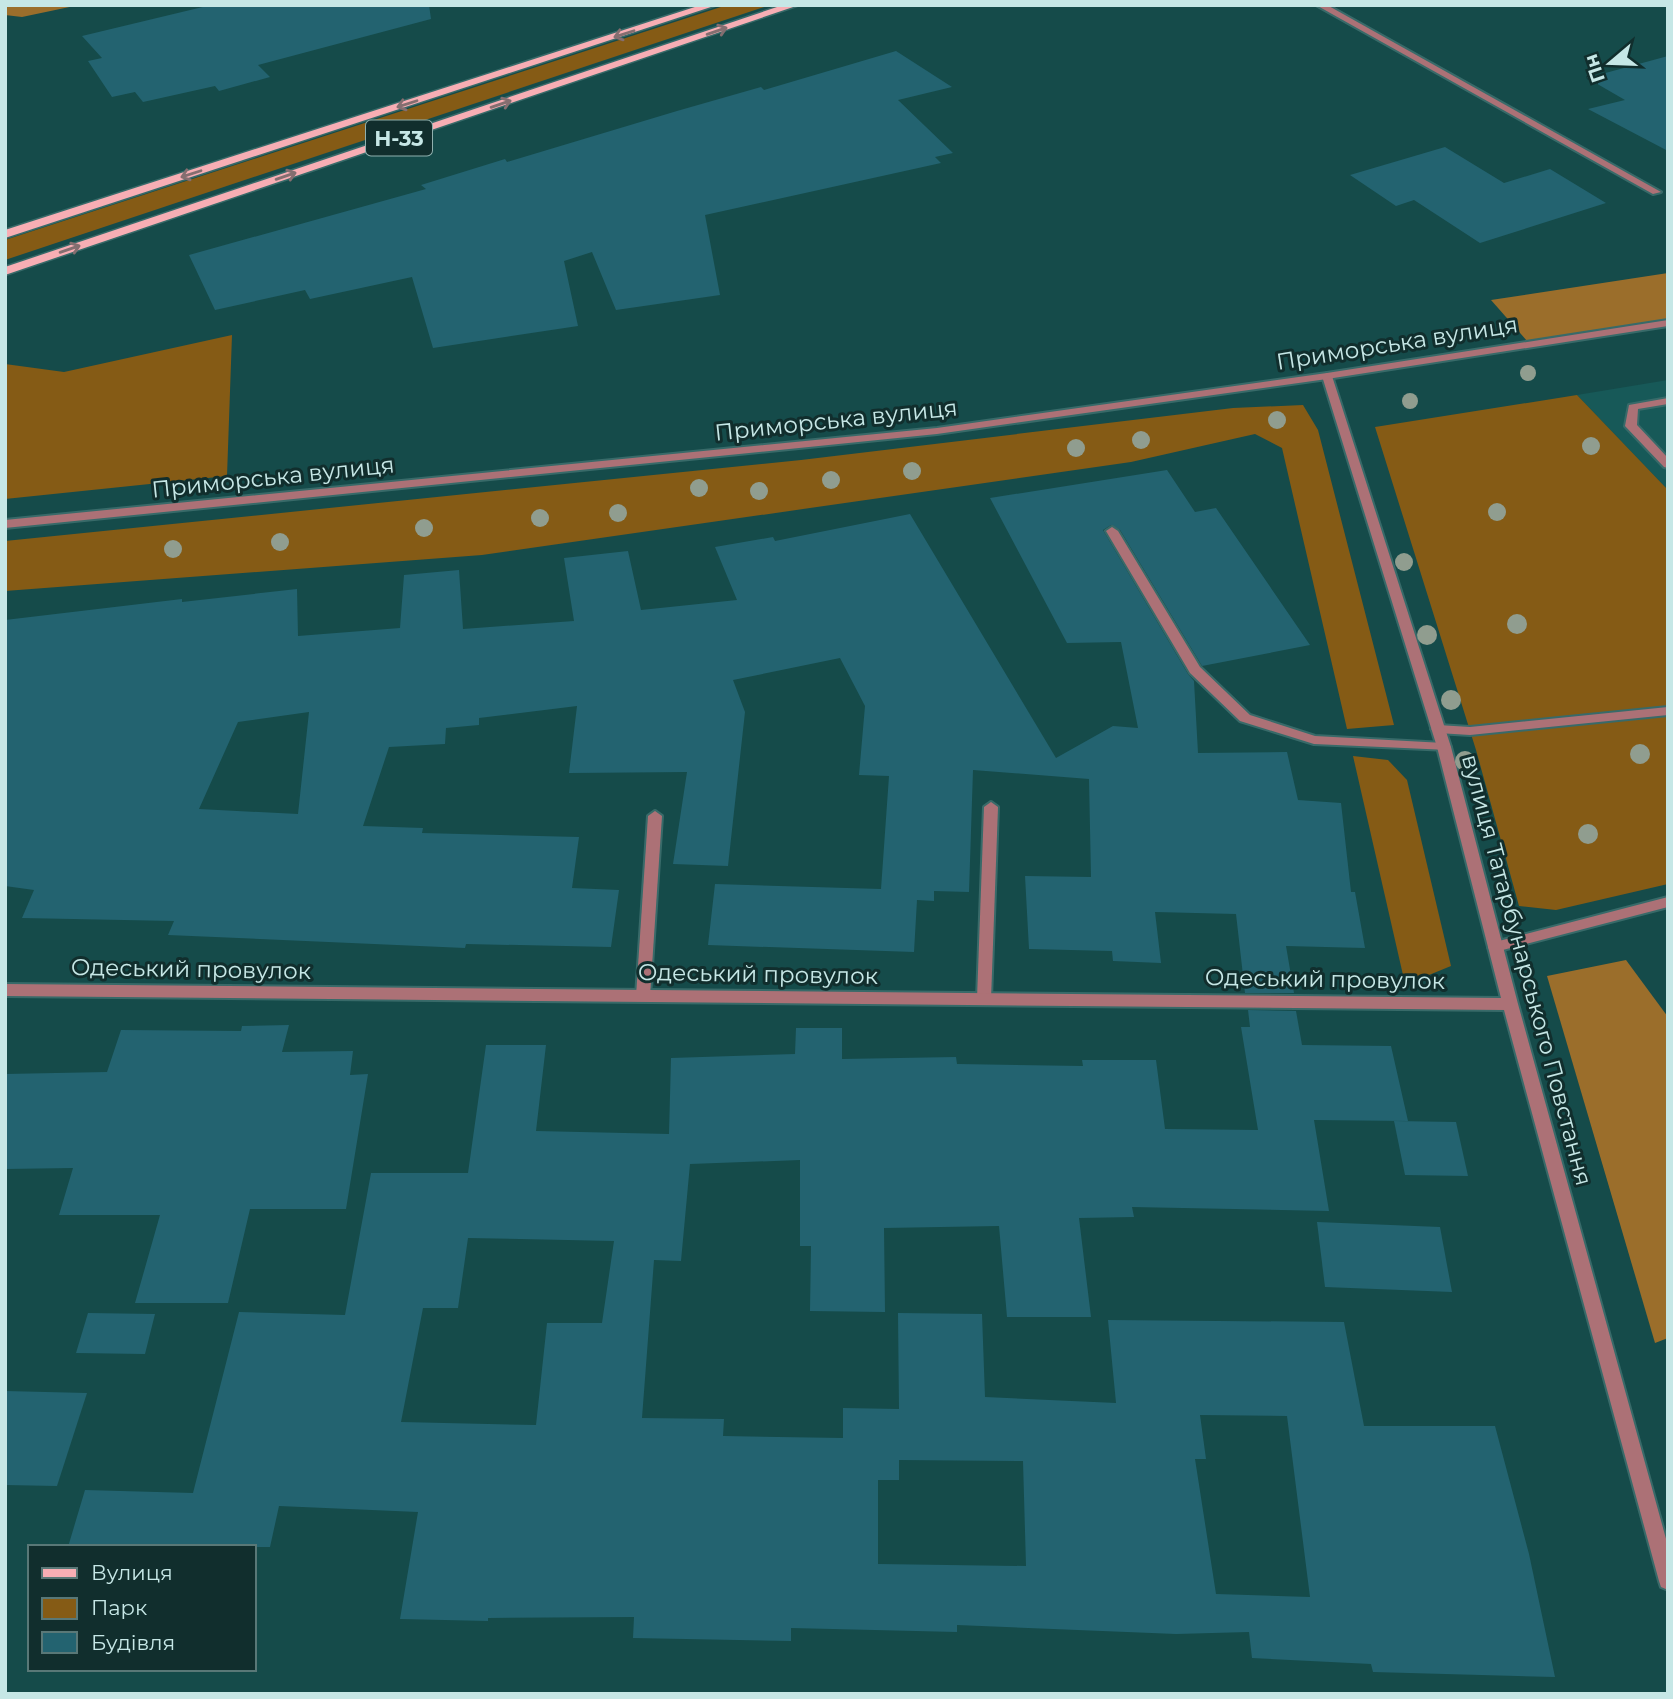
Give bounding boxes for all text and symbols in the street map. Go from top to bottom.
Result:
one-way arrow [705,24,727,36]
north arrow [1575,28,1645,98]
one-way arrow [613,29,635,41]
text: Пн [1579,51,1610,86]
one-way arrow [490,97,512,109]
one-way arrow [397,99,419,111]
road number: Н-33 [366,120,432,156]
one-way arrow [180,169,202,181]
one-way arrow [274,169,296,181]
one-way arrow [59,242,81,255]
street label: Приморська вулиця [1274,310,1520,376]
street label: Приморська вулиця [713,393,959,447]
street label: Приморська вулиця [150,450,396,504]
street label: вулиця Татарбунарського Повстання [1456,751,1598,1189]
street label: Одеський провулок [71,953,312,985]
street label: Одеський провулок [638,958,879,990]
street label: Одеський провулок [1205,963,1446,995]
legend [28,1545,256,1671]
text: Вулиця [91,1560,173,1585]
text: Парк [91,1595,147,1620]
text: Будівля [91,1630,175,1655]

